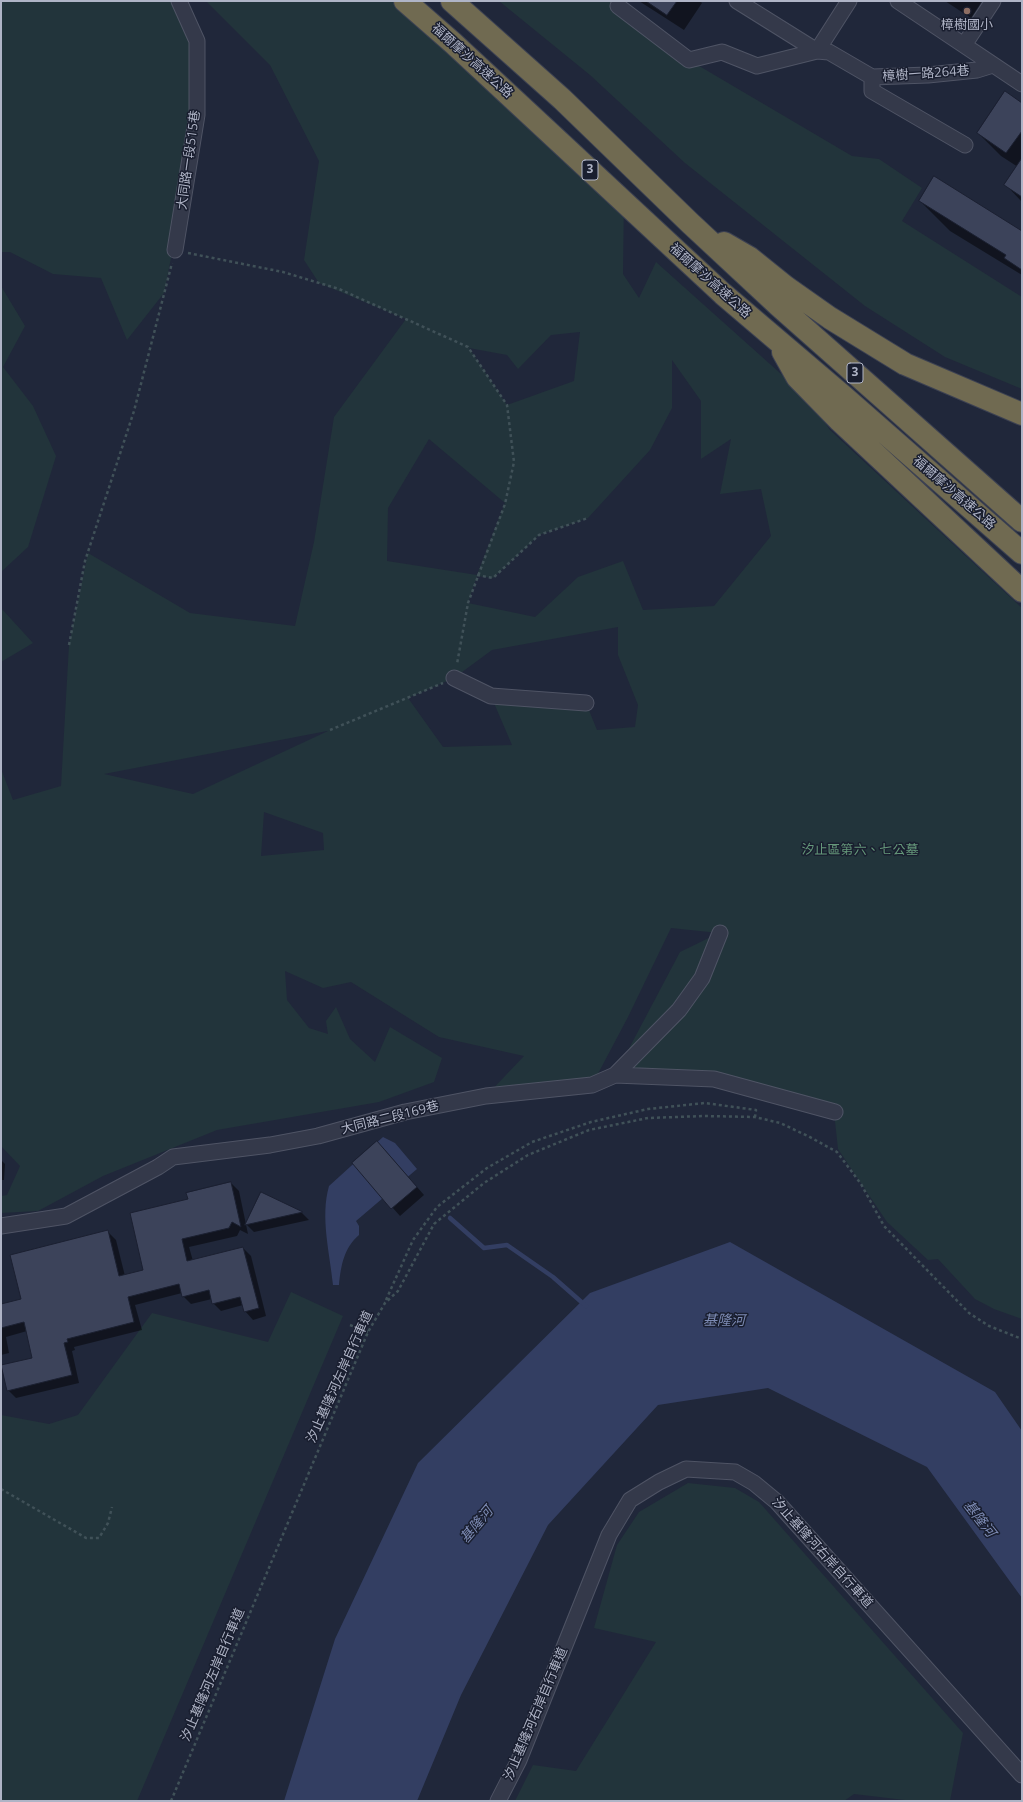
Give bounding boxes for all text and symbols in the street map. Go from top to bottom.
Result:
marker: 樟樹國小 [962,6,972,16]
place label: 樟樹國小 [941,17,993,33]
street label: 福爾摩沙高速公路 [428,20,516,102]
street label: 樟樹一路264巷 [882,63,970,85]
street label: 大同路一段515巷 [174,109,204,211]
road number: 3 [582,160,598,180]
street label: 福爾摩沙高速公路 [666,240,754,322]
road number: 3 [847,363,863,383]
street label: 福爾摩沙高速公路 [910,453,998,533]
park label: 汐止區第六、七公墓 [802,842,918,858]
street label: 大同路二段169巷 [339,1098,441,1138]
street label: 汐止基隆河左岸自行車道 [304,1309,376,1445]
water label: 基隆河 [703,1313,745,1329]
street label: 汐止基隆河右岸自行車道 [768,1495,876,1611]
water label: 基隆河 [959,1497,999,1541]
water label: 基隆河 [457,1504,497,1546]
street label: 汐止基隆河左岸自行車道 [178,1606,248,1744]
street label: 汐止基隆河右岸自行車道 [501,1645,571,1783]

